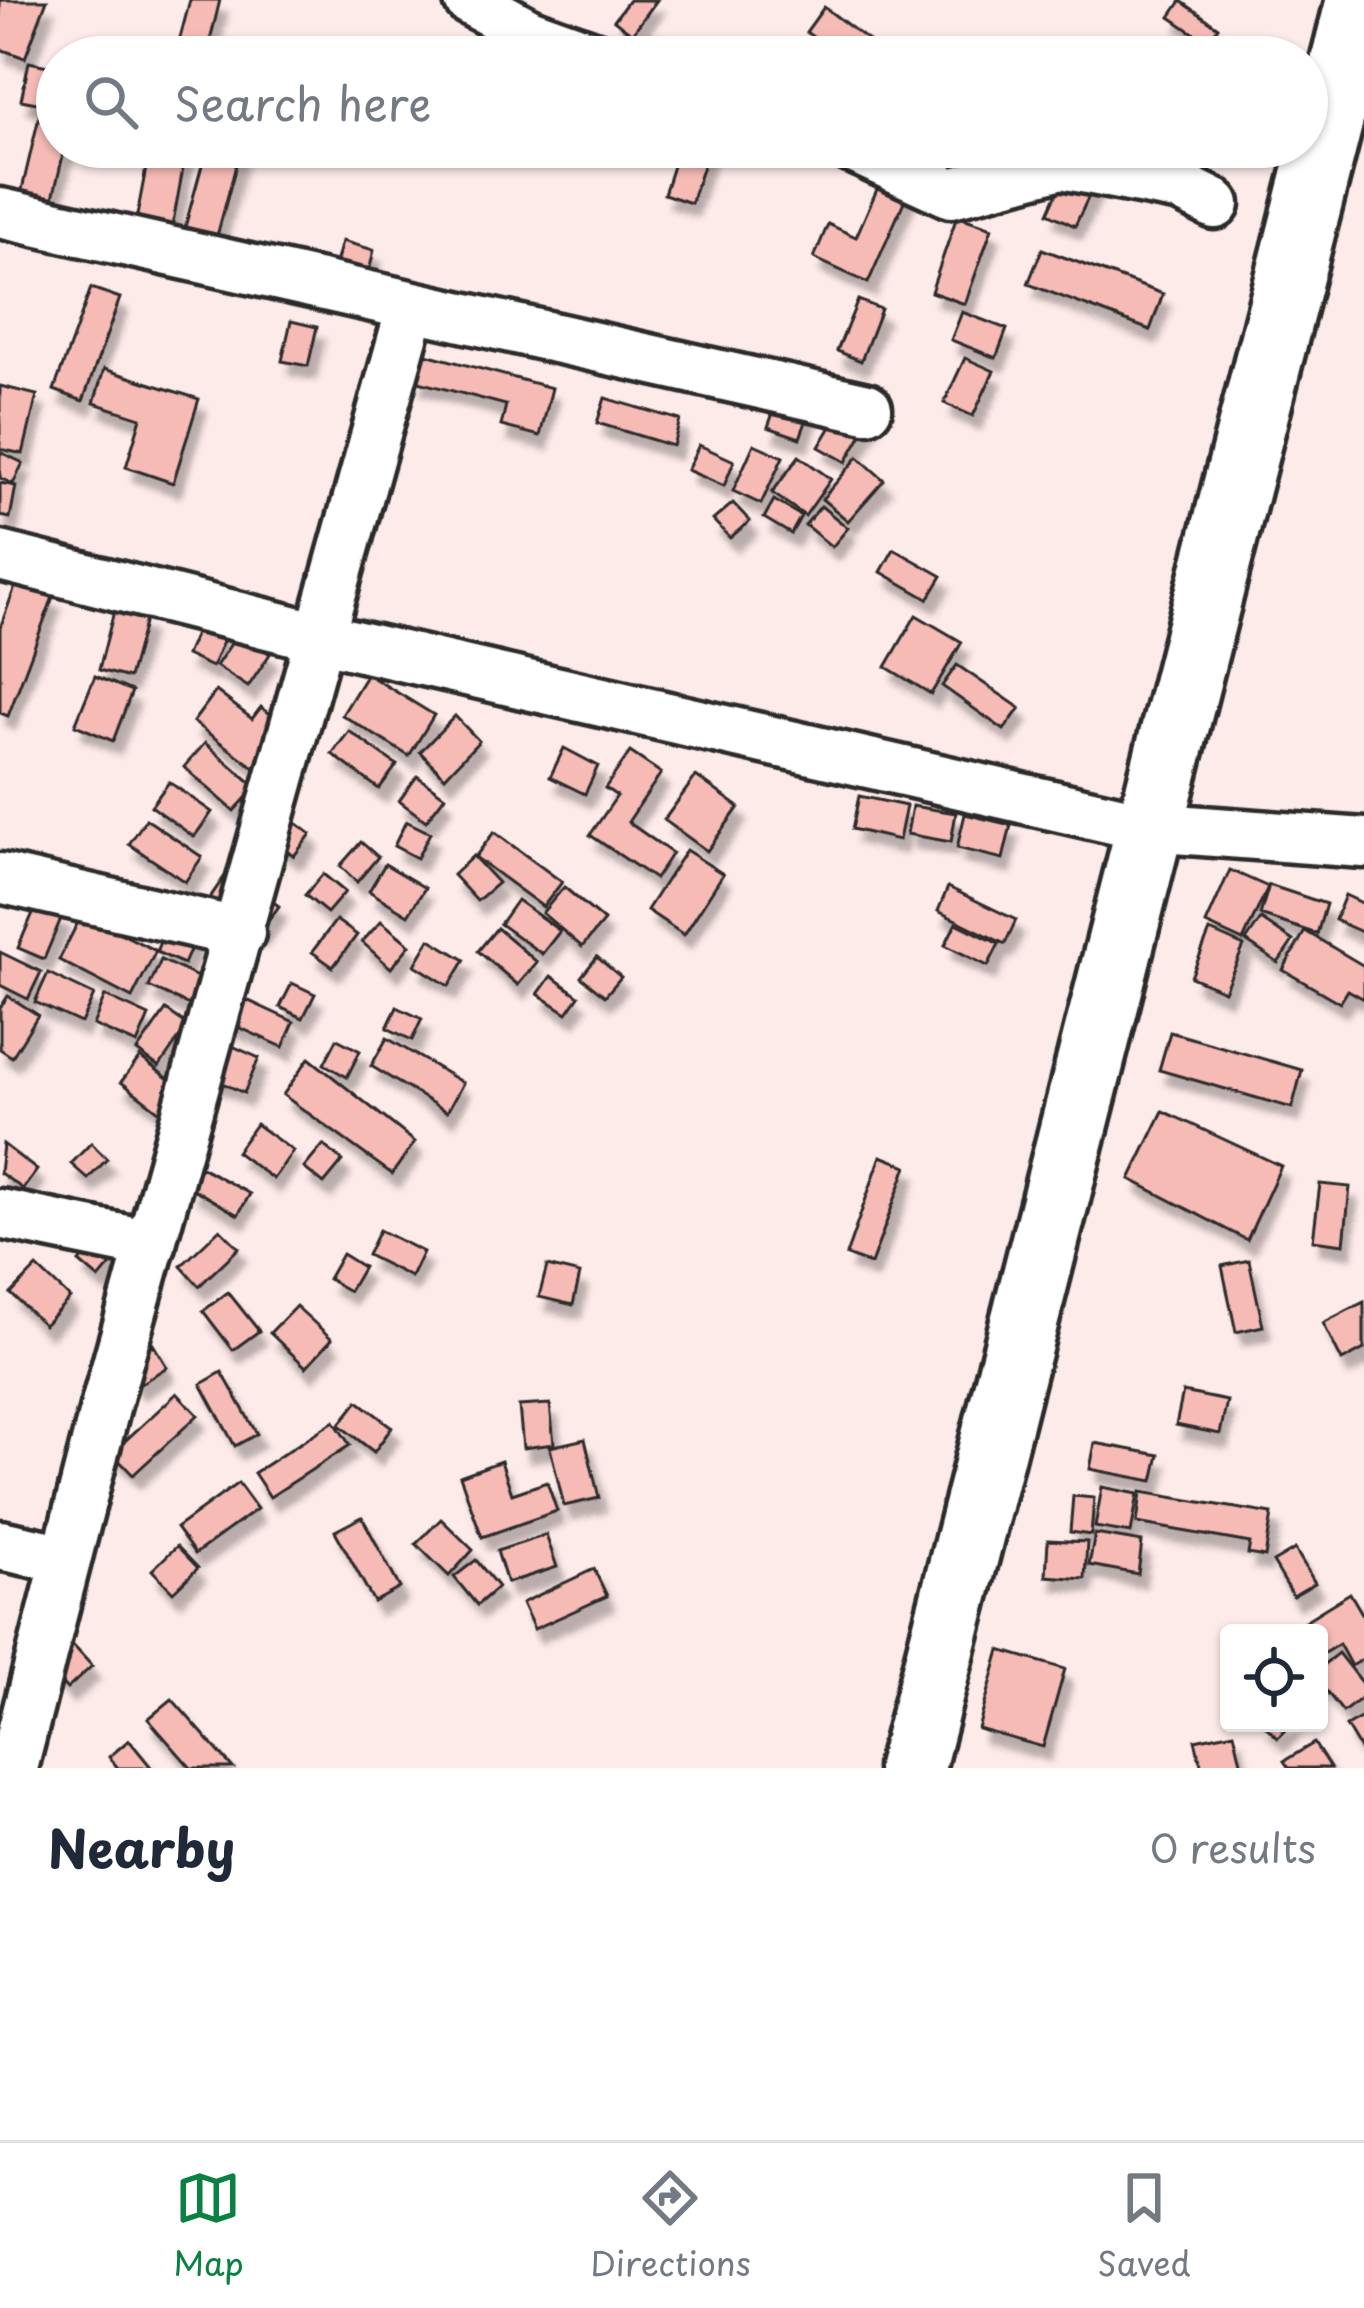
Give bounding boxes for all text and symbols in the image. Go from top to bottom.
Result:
search box [36,36,1328,168]
text: Search here [174,68,431,136]
icon: search [78,69,144,135]
map controls [1220,1624,1328,1732]
button: locate [1220,1624,1328,1732]
text: Nearby [48,1808,235,1885]
text: 0 results [1150,1817,1316,1876]
tab: Map [173,2165,244,2287]
tab: Directions [590,2165,751,2287]
tab: Saved [1097,2165,1191,2287]

